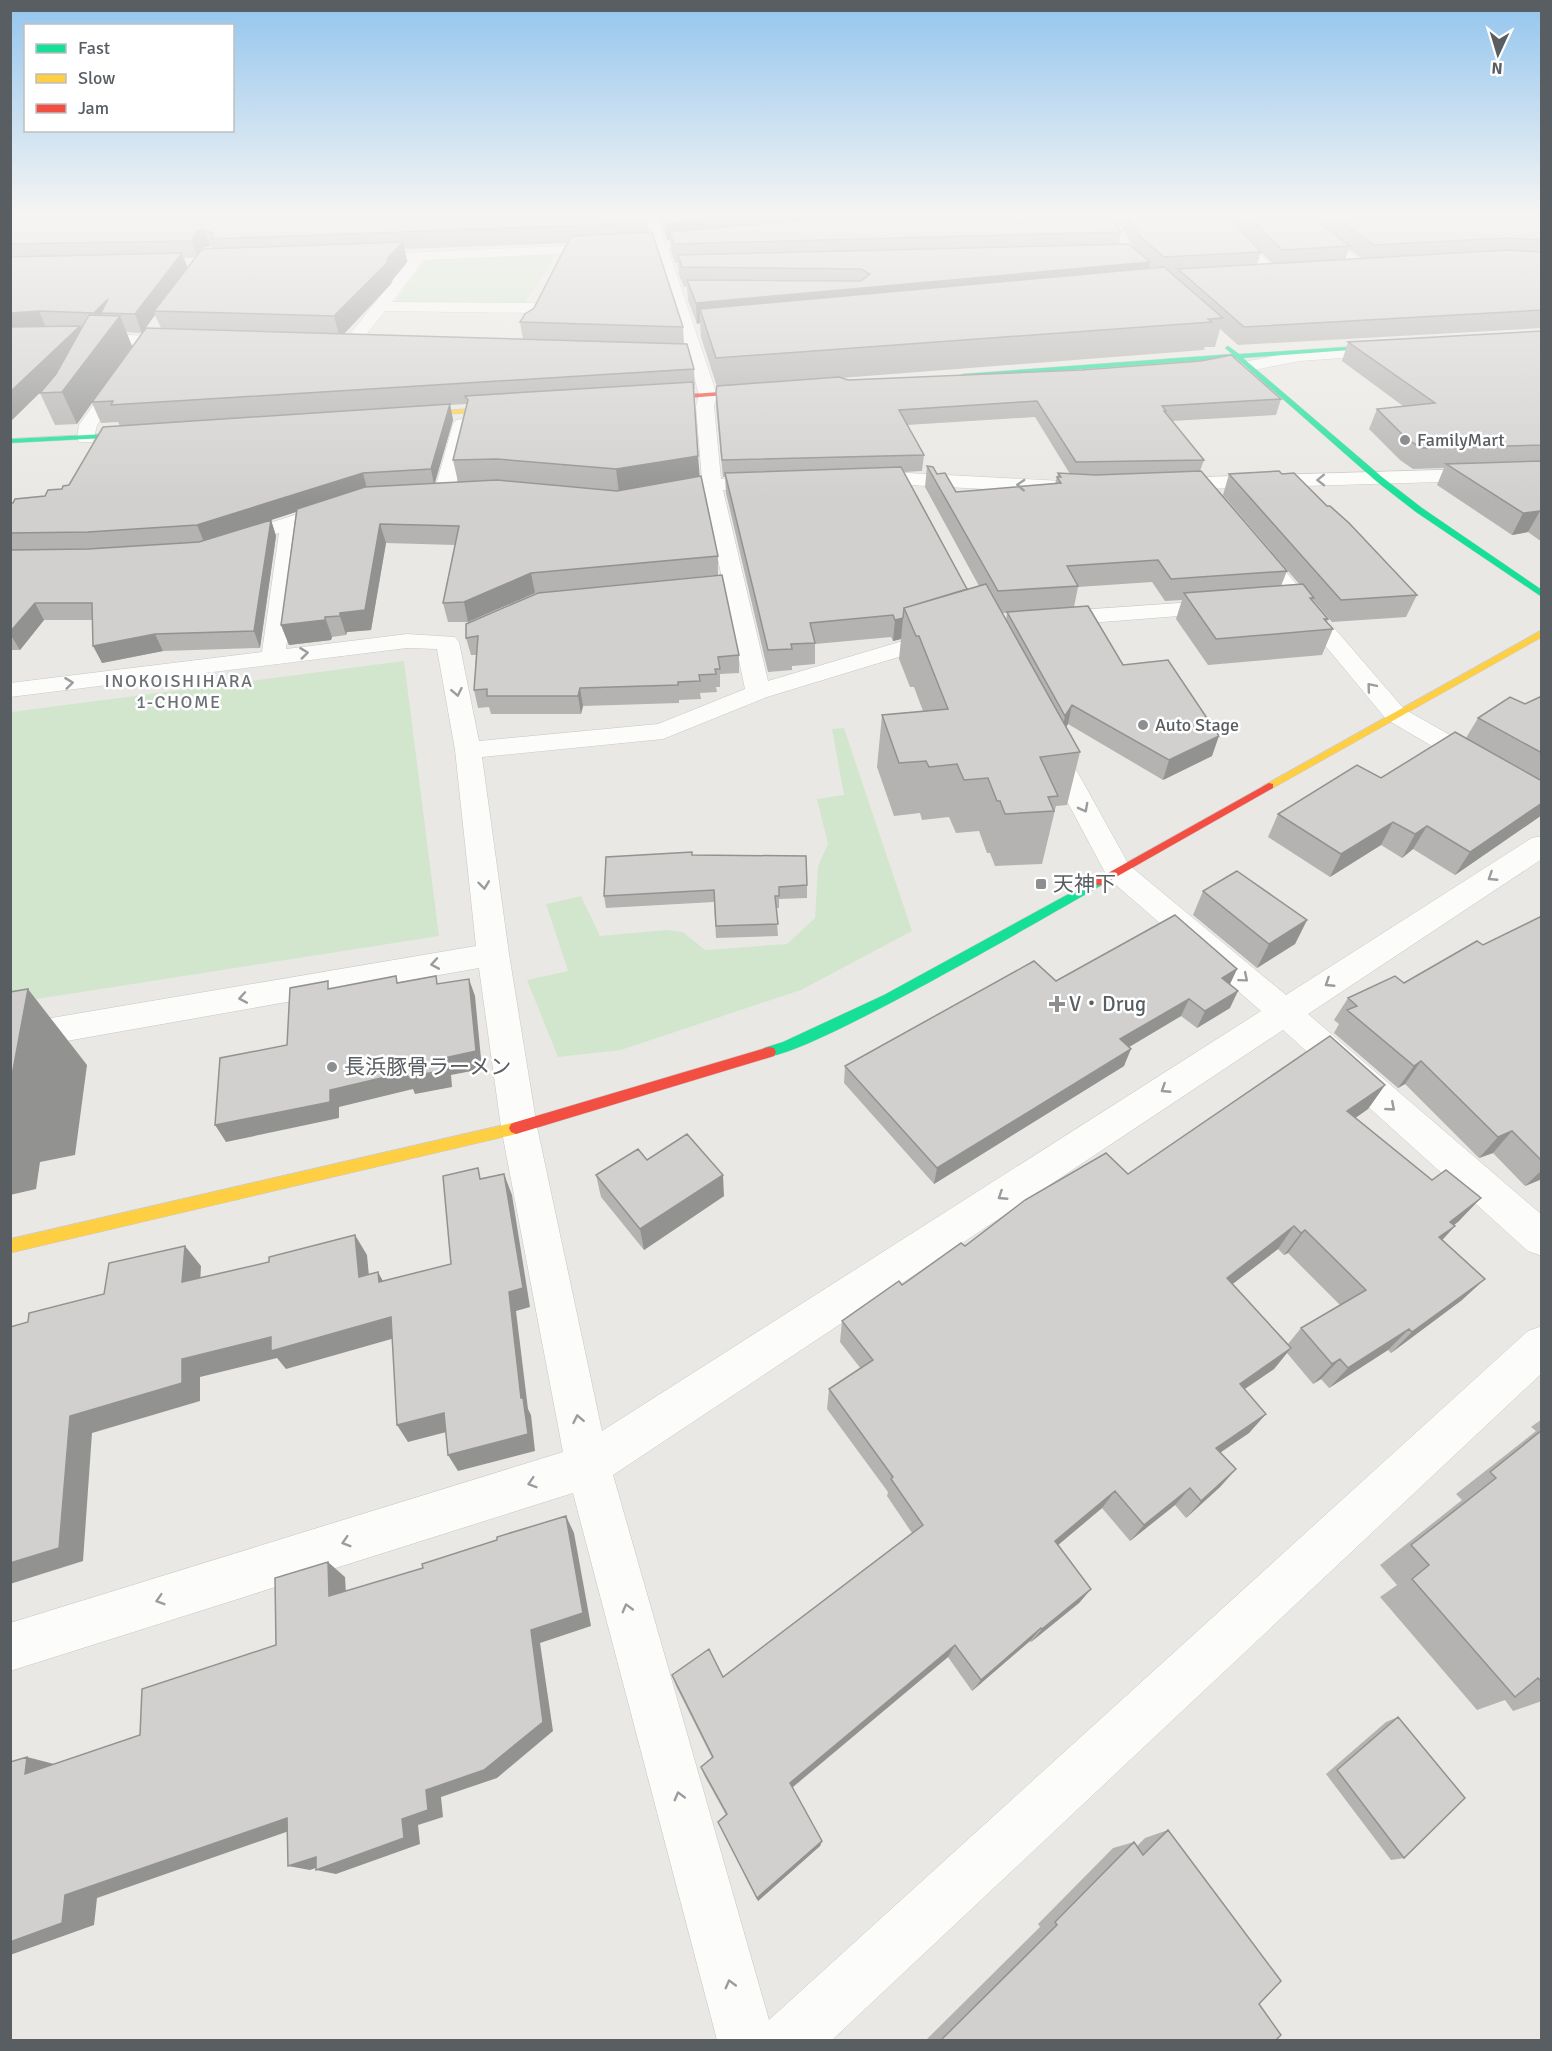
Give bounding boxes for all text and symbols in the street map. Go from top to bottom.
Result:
legend [24,24,234,132]
north arrow [1468,24,1528,84]
text: Fast [78,37,110,59]
text: N [1491,58,1503,78]
text: Slow [78,67,115,89]
text: Jam [78,97,109,119]
place label: FamilyMart [1417,429,1505,451]
marker: FamilyMart [1398,433,1412,447]
one-way arrow [1316,474,1325,486]
one-way arrow [1016,478,1025,491]
one-way arrow [299,647,308,660]
district label: INOKOISHIHARA 1-CHOME [105,670,253,713]
one-way arrow [64,677,73,689]
one-way arrow [1368,683,1379,694]
one-way arrow [450,687,463,697]
place label: Auto Stage [1155,714,1239,736]
marker: Auto Stage [1136,718,1150,732]
one-way arrow [1077,802,1088,813]
one-way arrow [1488,870,1499,881]
place label: 天神下 [1053,871,1116,897]
marker: 天神下 [1034,877,1048,891]
one-way arrow [478,880,490,889]
one-way arrow [430,957,440,970]
one-way arrow [1237,971,1248,982]
one-way arrow [1325,976,1336,987]
one-way arrow [238,991,248,1003]
place label: V・Drug [1069,991,1146,1017]
marker: V・Drug [1050,997,1064,1011]
place label: 長浜豚骨ラーメン [344,1054,511,1080]
marker: 長浜豚骨ラーメン [325,1060,339,1074]
one-way arrow [1161,1082,1172,1093]
one-way arrow [1384,1100,1395,1111]
one-way arrow [998,1189,1009,1200]
one-way arrow [572,1415,585,1425]
one-way arrow [527,1476,538,1489]
one-way arrow [341,1535,352,1547]
one-way arrow [155,1593,166,1605]
one-way arrow [622,1603,634,1614]
one-way arrow [673,1791,686,1801]
one-way arrow [725,1979,738,1989]

